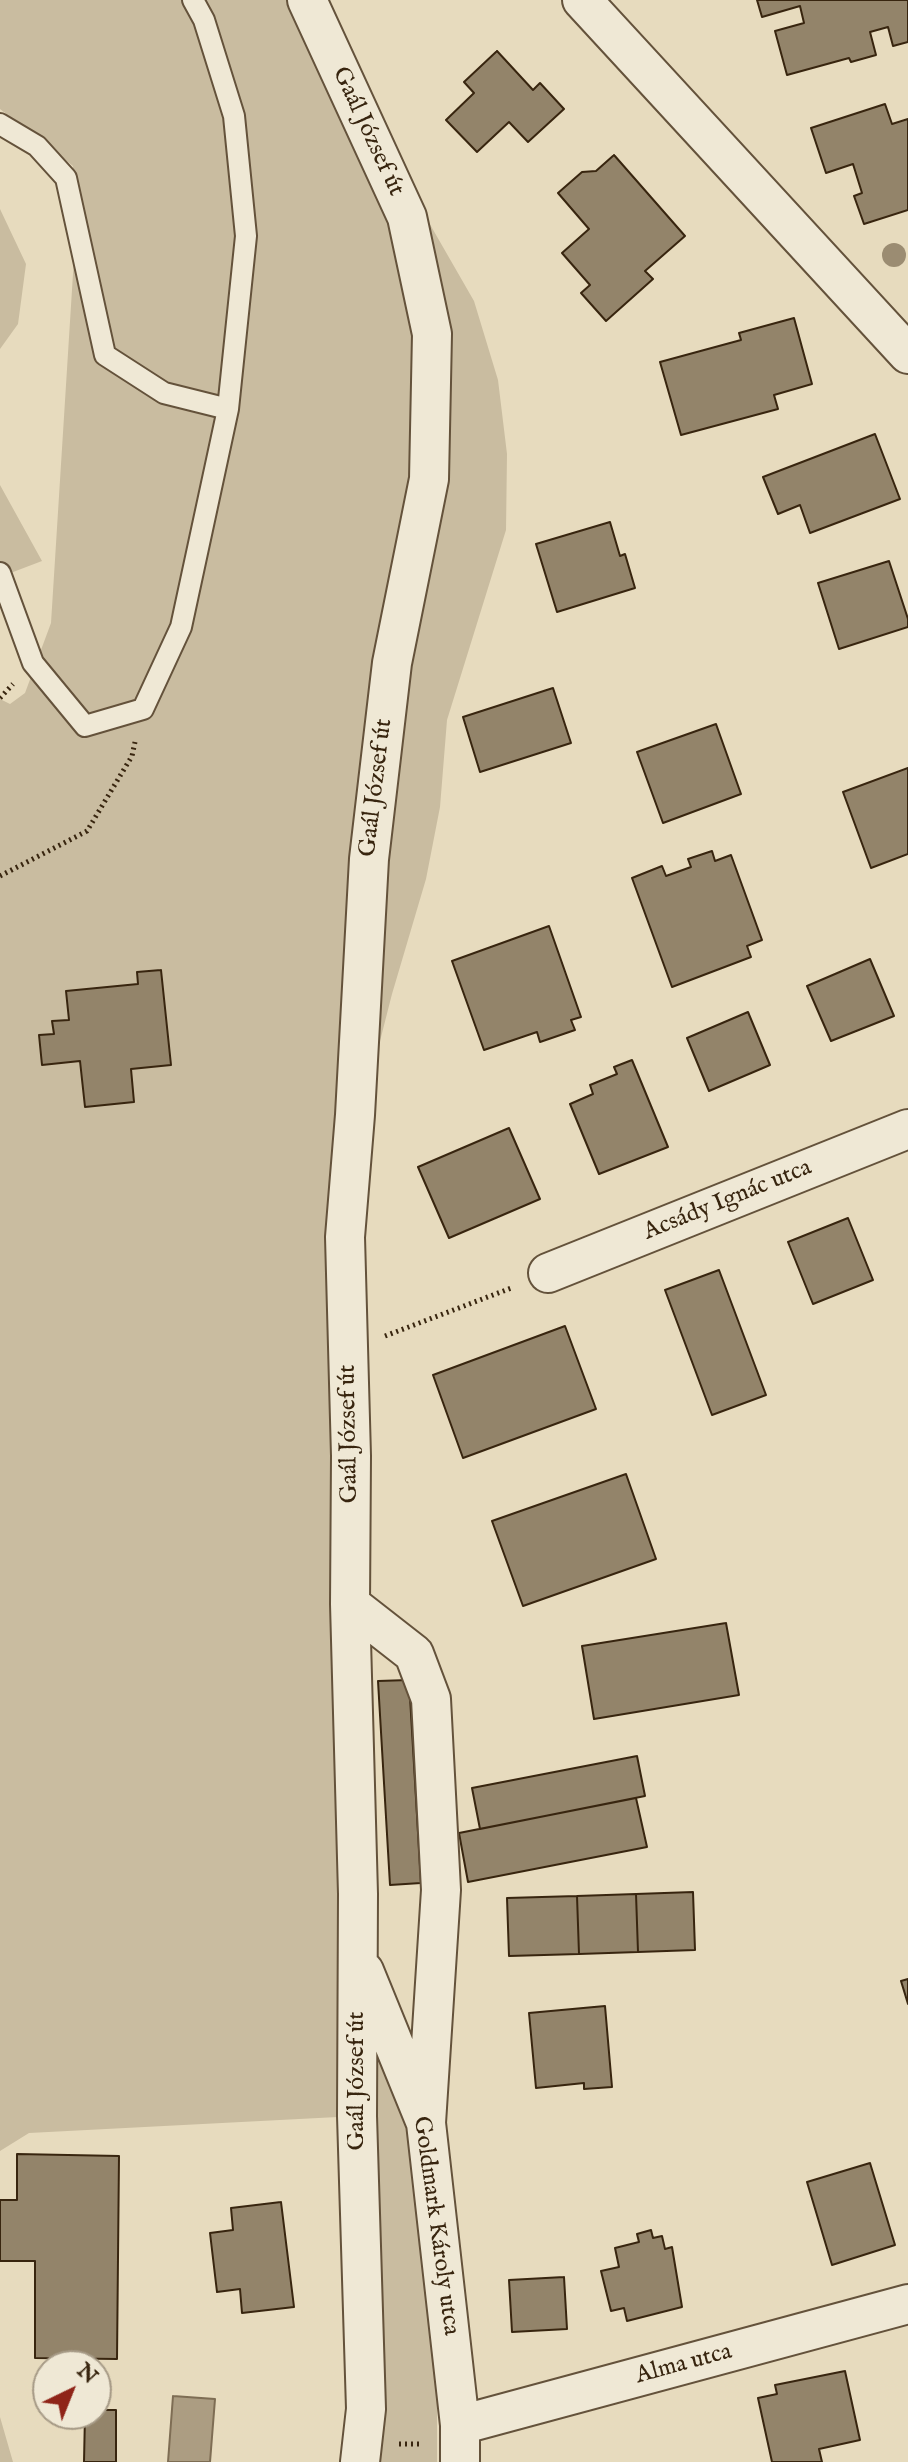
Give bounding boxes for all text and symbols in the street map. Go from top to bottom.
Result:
street label: Gaál József út [325,63,409,201]
street label: Gaál József út [354,717,400,859]
street label: Acsády Ignác utca [640,1154,816,1248]
street label: Gaál József út [334,1364,366,1504]
street label: Gaál József út [344,2012,372,2150]
street label: Goldmark Károly utca [405,2115,465,2337]
street label: Alma utca [633,2338,735,2392]
north arrow [32,2350,112,2430]
text: N [70,2357,104,2391]

